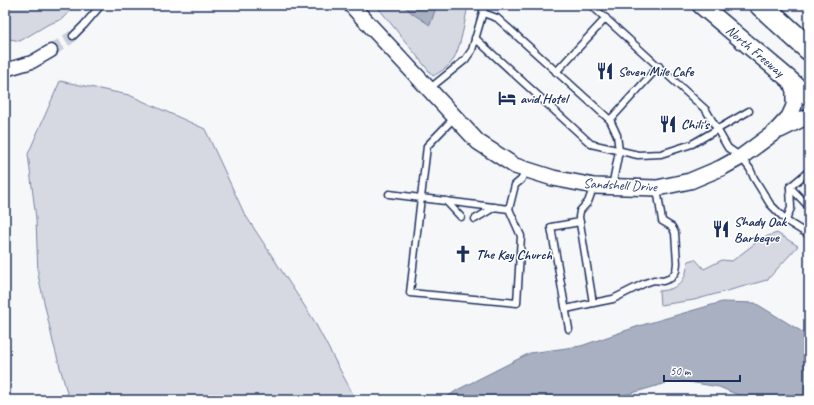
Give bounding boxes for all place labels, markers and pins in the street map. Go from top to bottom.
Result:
restaurant icon: Seven Mile Cafe [595,61,615,81]
place label: Seven Mile Cafe [618,63,695,80]
hotel icon: avid Hotel [497,88,517,108]
place label: avid Hotel [520,90,571,107]
restaurant icon: Chili's [658,114,678,134]
place label: Chili's [681,116,711,133]
place label: Shady Oak Barbeque [734,213,788,246]
restaurant icon: Shady Oak Barbeque [711,219,731,239]
church icon: The Key Church [453,244,473,264]
place label: The Key Church [476,246,552,263]

